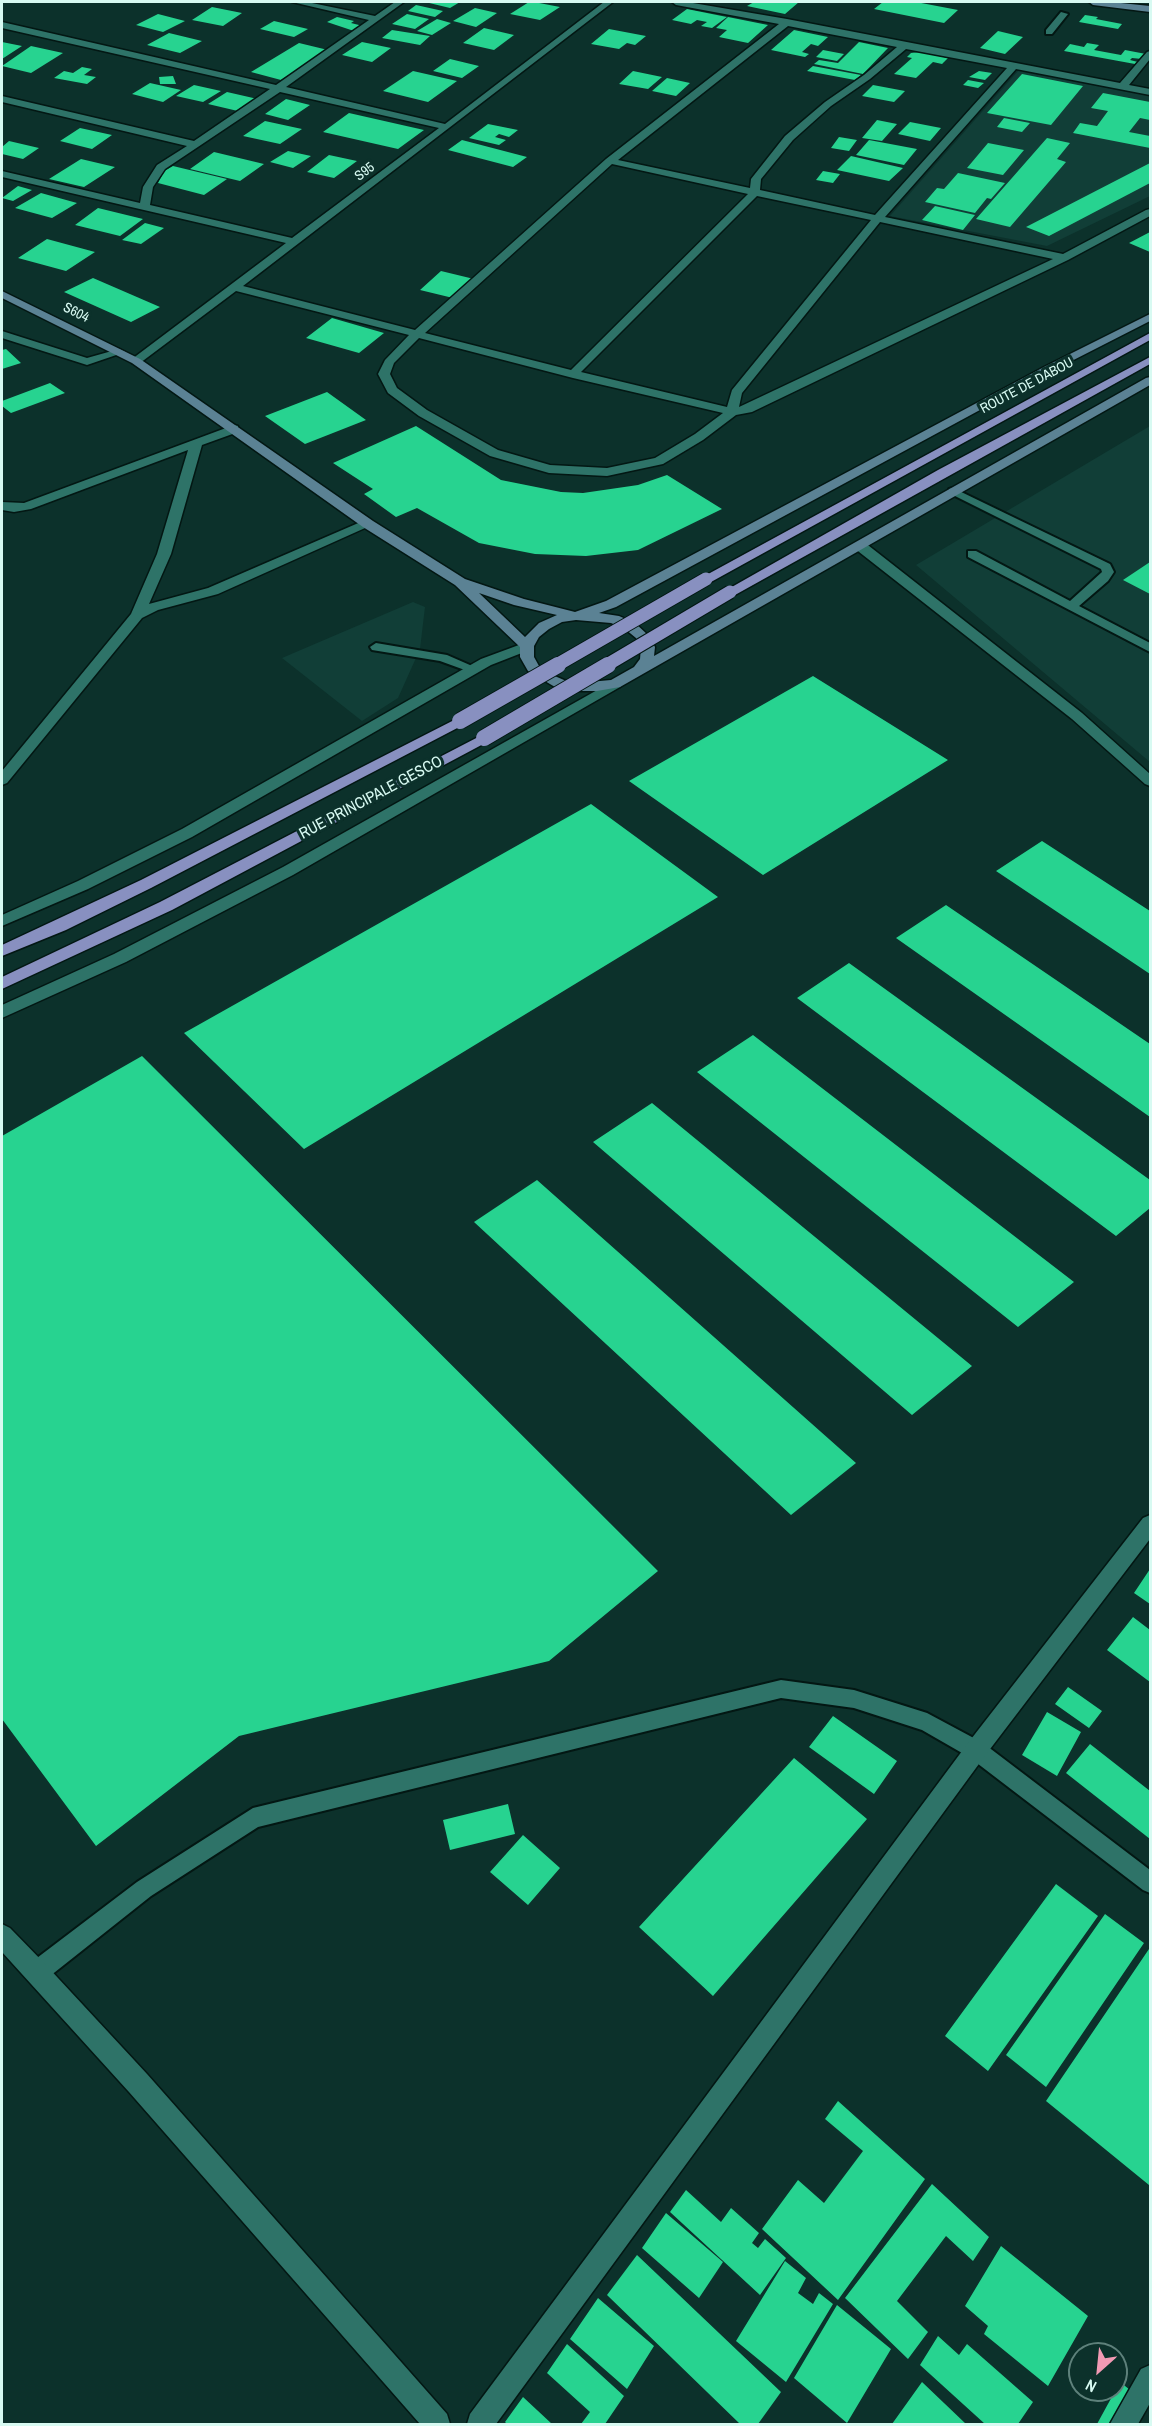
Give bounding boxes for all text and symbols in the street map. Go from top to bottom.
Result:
street label: S95 [352,159,378,185]
street label: S604 [60,299,92,327]
street label: ROUTE DE DABOU [977,354,1077,418]
street label: RUE PRINCIPALE GESCO [296,752,446,844]
north arrow [1068,2342,1128,2402]
text: N [1082,2374,1100,2398]

